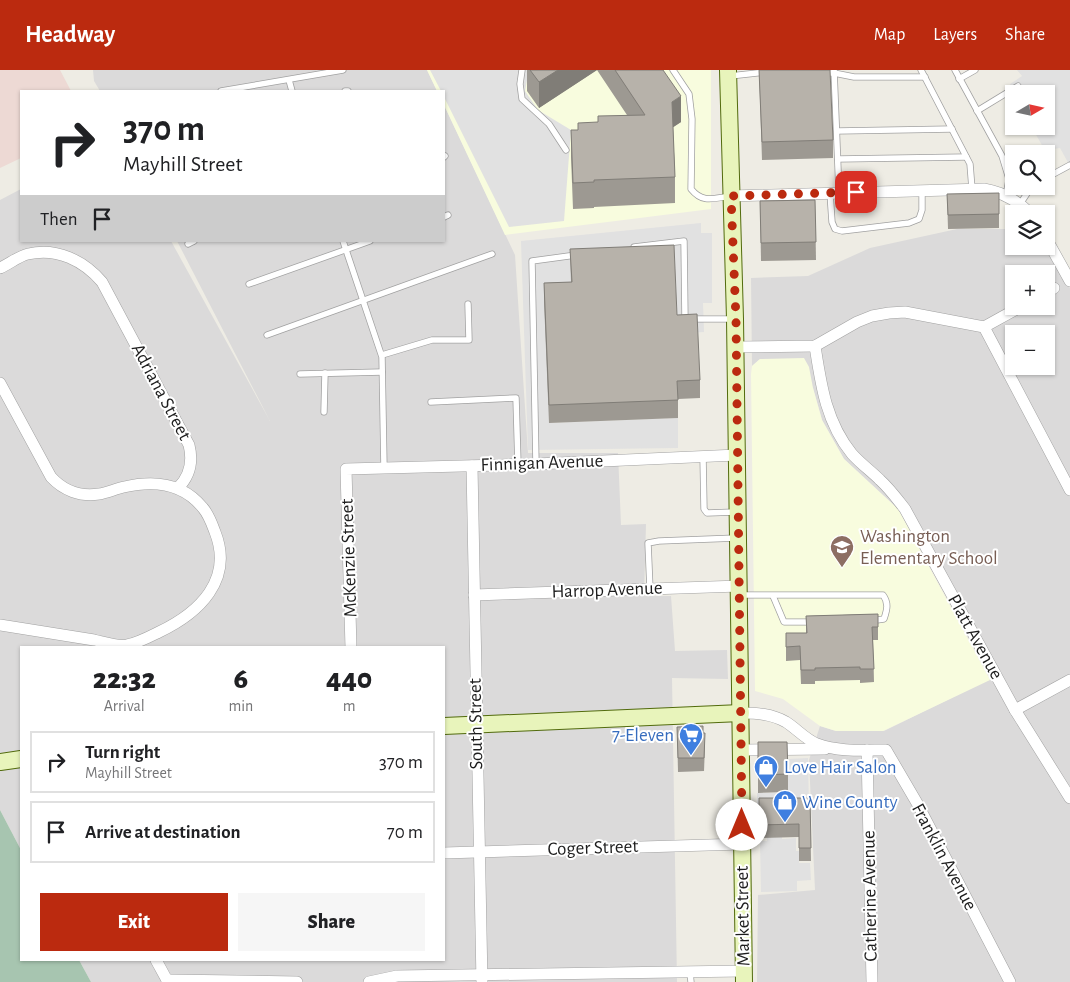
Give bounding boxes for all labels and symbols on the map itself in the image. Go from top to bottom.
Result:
north arrow [1005,85,1055,135]
pin [835,171,877,213]
street label: Adriana Street [128,341,194,443]
street label: Finnigan Avenue [480,451,604,475]
street label: McKenzie Street [337,498,361,618]
place label: Washington Elementary School [860,527,998,568]
school or university icon: Washington Elementary School [829,534,855,568]
street label: Harrop Avenue [551,579,663,601]
street label: Platt Avenue [944,591,1006,683]
street label: South Street [466,678,486,770]
supermarket icon: 7-Eleven [678,722,704,756]
place label: 7-Eleven [612,726,674,745]
shop icon: Love Hair Salon [753,754,779,788]
place label: Love Hair Salon [784,758,897,777]
shop icon: Wine County [772,789,798,823]
place label: Wine County [802,793,898,812]
position arrow [715,798,767,850]
street label: Franklin Avenue [908,800,980,914]
street label: Catherine Avenue [859,830,881,962]
street label: Coger Street [547,837,639,859]
street label: Market Street [733,866,753,966]

